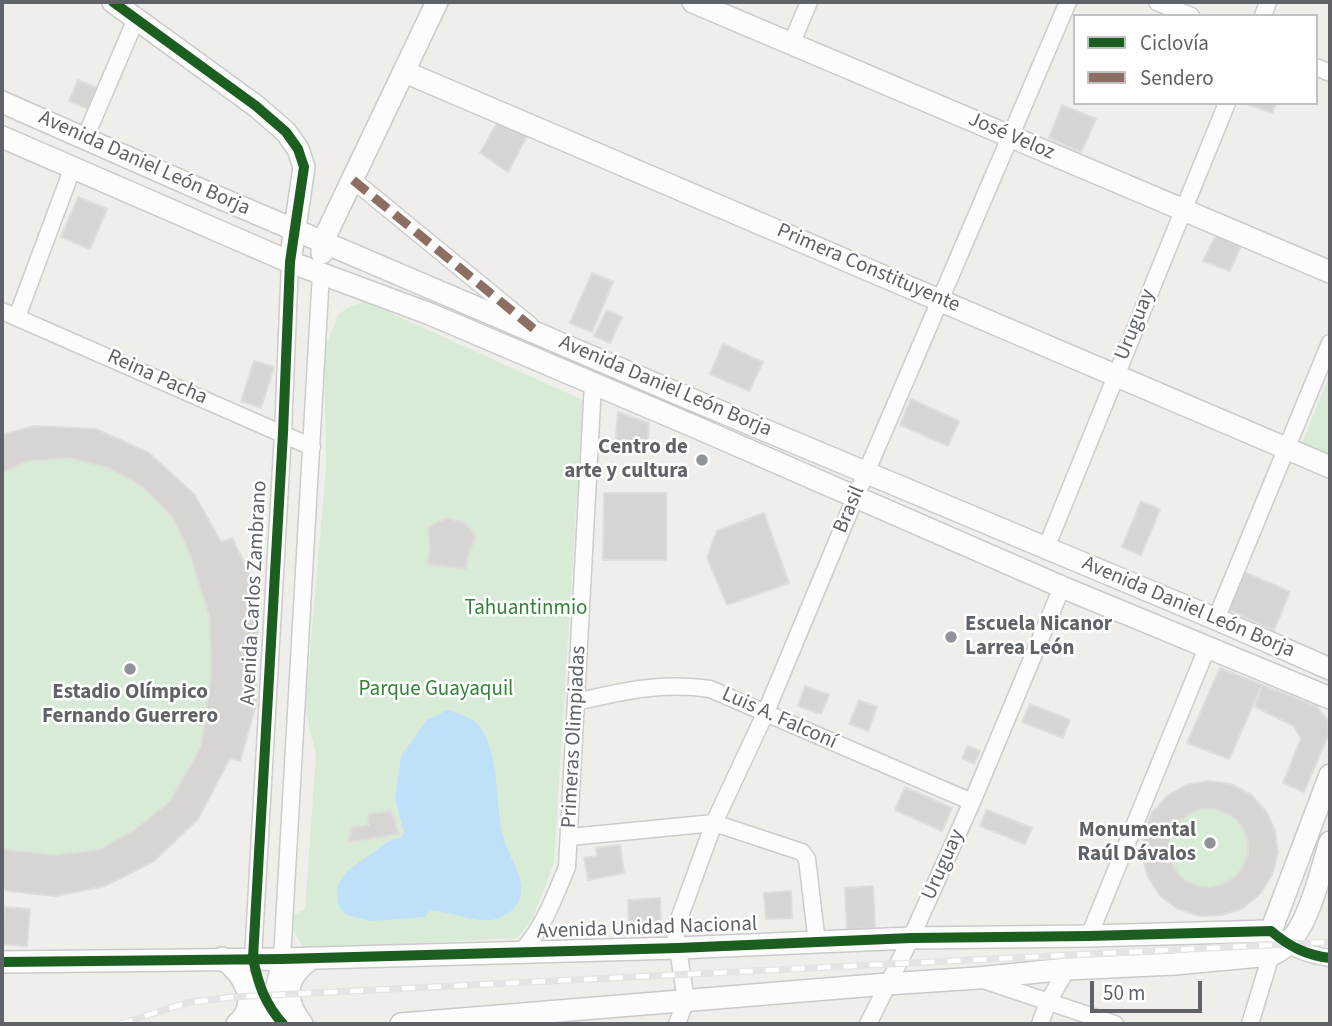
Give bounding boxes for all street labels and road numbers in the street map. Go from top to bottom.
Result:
street label: Avenida Daniel León Borja [34,106,254,222]
street label: José Veloz [964,108,1058,166]
street label: Primera Constituyente [773,219,963,319]
street label: Uruguay [1110,286,1162,364]
street label: Avenida Daniel León Borja [555,331,775,443]
street label: Reina Pacha [103,345,211,411]
street label: Avenida Carlos Zambrano [237,480,273,706]
street label: Brasil [829,483,871,537]
street label: Avenida Daniel León Borja [1078,552,1298,664]
street label: Primeras Olimpiadas [558,645,592,829]
street label: Luis A. Falconí [718,682,840,756]
street label: Uruguay [917,826,971,904]
street label: Avenida Unidad Nacional [536,913,758,945]

